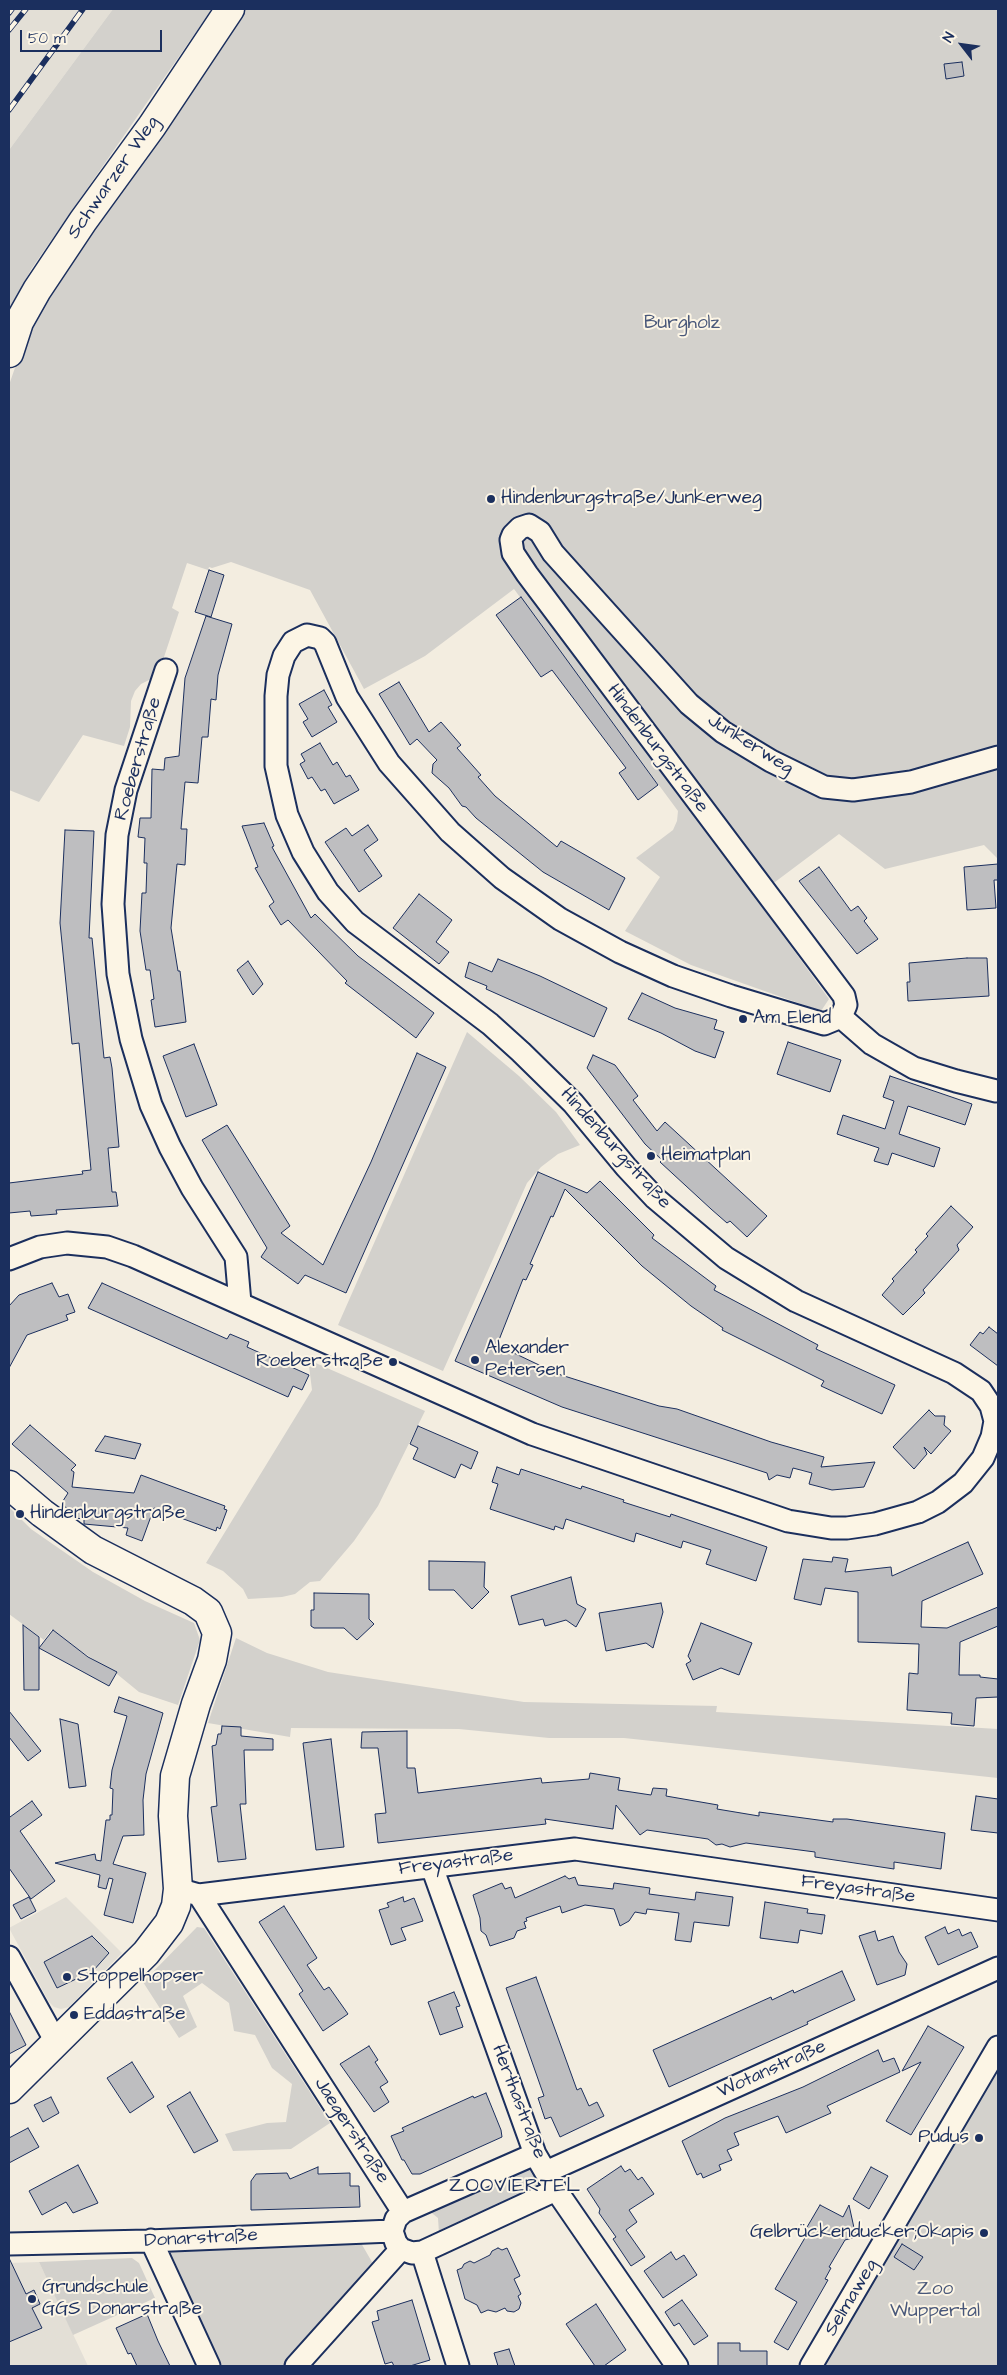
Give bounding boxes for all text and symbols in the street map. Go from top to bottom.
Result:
scale bar [22,20,165,52]
north arrow [937,20,987,70]
text: 50 m [28,28,66,49]
text: N [938,29,960,46]
street label: Schwarzer Weg [63,112,165,244]
park label: Burgholz [644,313,720,335]
place label: Hindenburgstraße/Junkerweg [501,488,762,510]
marker: Hindenburgstraße/Junkerweg [485,493,497,505]
street label: Hindenburgstraße [601,680,713,818]
street label: Roeberstraße [111,695,167,823]
street label: Junkerweg [703,710,797,780]
place label: Am Elend [753,1008,831,1030]
marker: Am Elend [737,1013,749,1025]
street label: Hindenburgstraße [555,1084,675,1214]
place label: Heimatplan [661,1145,751,1167]
marker: Heimatplan [645,1150,657,1162]
place label: Alexander Petersen [485,1338,569,1382]
place label: Roeberstraße [256,1351,383,1373]
marker: Alexander Petersen [469,1354,481,1366]
marker: Roeberstraße [387,1356,399,1368]
place label: Hindenburgstraße [30,1503,185,1525]
marker: Hindenburgstraße [14,1508,26,1520]
street label: Freyastraße [397,1845,515,1881]
street label: Freyastraße [799,1871,917,1909]
place label: Stoppelhopser [77,1966,203,1988]
marker: Stoppelhopser [61,1971,73,1983]
place label: Eddastraße [84,2004,186,2026]
marker: Eddastraße [68,2009,80,2021]
street label: Wotanstraße [714,2036,830,2104]
street label: Herthastraße [486,2042,550,2162]
street label: Jaegerstraße [308,2074,394,2188]
place label: Pudus [918,2127,969,2149]
marker: Pudus [973,2132,985,2144]
district label: ZOOVIERTEL [448,2175,582,2199]
place label: Gelbrückenducker;Okapis [750,2222,974,2244]
street label: Donarstraße [144,2225,258,2253]
marker: Gelbrückenducker;Okapis [978,2227,990,2239]
street label: Selmaweg [820,2256,884,2340]
place label: Grundschule GGS Donarstraße [42,2277,202,2321]
park label: Zoo Wuppertal [890,2279,980,2323]
marker: Grundschule GGS Donarstraße [26,2293,38,2305]

